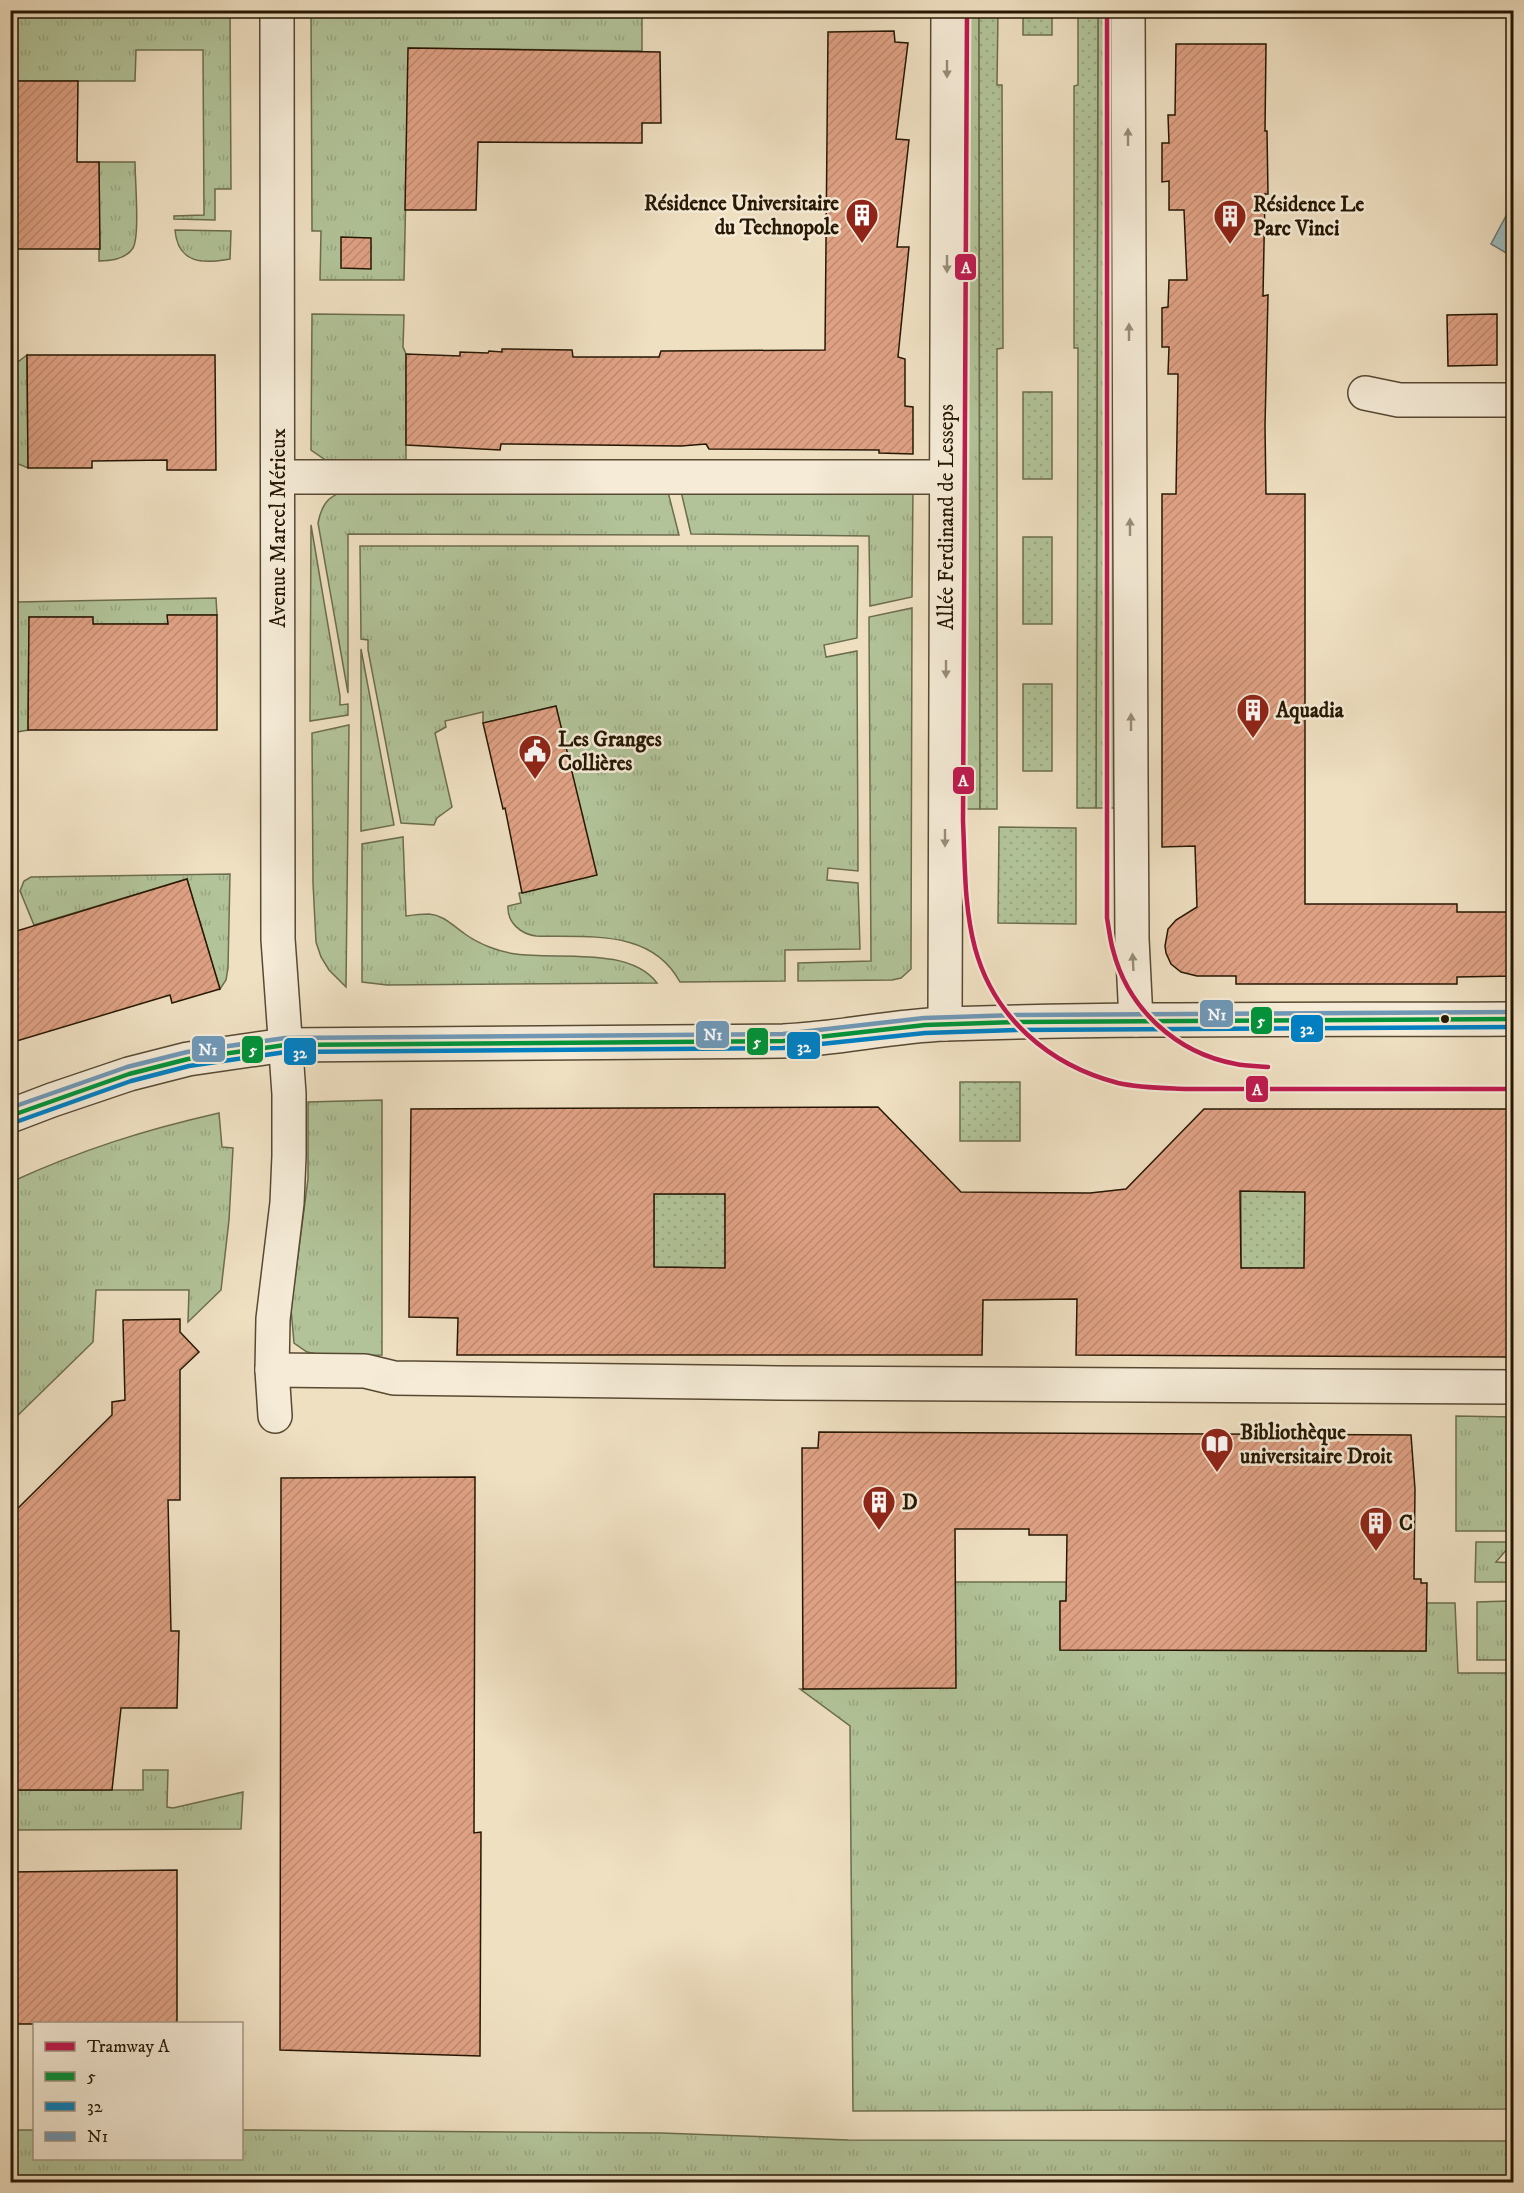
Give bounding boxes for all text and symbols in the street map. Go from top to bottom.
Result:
one-way arrow [942,59,952,78]
one-way arrow [1123,127,1133,146]
place label: Résidence Universitaire du Technopole [644,191,839,241]
place label: Résidence Le Parc Vinci [1253,192,1364,242]
building icon: Résidence Universitaire du Technopole [844,197,880,244]
building icon: Résidence Le Parc Vinci [1212,198,1248,245]
line badge: A [954,253,977,281]
one-way arrow [942,254,952,273]
text: A [960,258,972,278]
one-way arrow [1124,322,1134,341]
street label: Allée Ferdinand de Lesseps [934,404,960,630]
street label: Avenue Marcel Mérieux [266,428,292,628]
one-way arrow [1125,517,1135,536]
one-way arrow [941,659,951,678]
building icon: Aquadia [1235,692,1271,739]
place label: Aquadia [1275,698,1345,724]
one-way arrow [1126,712,1136,731]
place label: Les Granges Collières [558,727,662,777]
public building icon: Les Granges Collières [517,733,553,780]
line badge: A [952,766,975,795]
text: A [957,771,969,791]
one-way arrow [940,828,950,847]
one-way arrow [1129,952,1138,971]
line badge: N1 [1199,999,1234,1028]
text: N1 [1207,1005,1227,1025]
line badge: 5 [1250,1006,1273,1035]
text: 5 [1256,1011,1265,1031]
unlabelled marker [1439,1013,1451,1025]
line badge: 32 [1290,1014,1324,1043]
text: 32 [1300,1019,1315,1039]
line badge: N1 [695,1020,730,1049]
text: N1 [703,1025,723,1045]
line badge: 5 [746,1027,769,1056]
line badge: 32 [786,1031,821,1060]
text: 5 [752,1032,761,1052]
line badge: N1 [191,1035,226,1063]
line badge: 5 [241,1035,264,1064]
line badge: 32 [283,1037,317,1066]
text: 32 [797,1037,812,1057]
text: N1 [198,1040,218,1060]
text: 5 [248,1040,257,1060]
text: 32 [293,1043,308,1063]
line badge: A [1245,1075,1269,1103]
text: A [1251,1080,1263,1100]
place label: Bibliothèque universitaire Droit [1240,1420,1393,1470]
library icon: Bibliothèque universitaire Droit [1199,1426,1235,1473]
building icon: D [861,1484,897,1531]
place label: D [902,1490,918,1516]
building icon: C [1358,1505,1394,1552]
place label: C [1399,1511,1413,1537]
legend [33,2022,243,2160]
text: Tramway A [87,2036,170,2058]
text: 5 [87,2066,96,2088]
text: 32 [87,2096,103,2118]
text: N1 [87,2126,108,2148]

